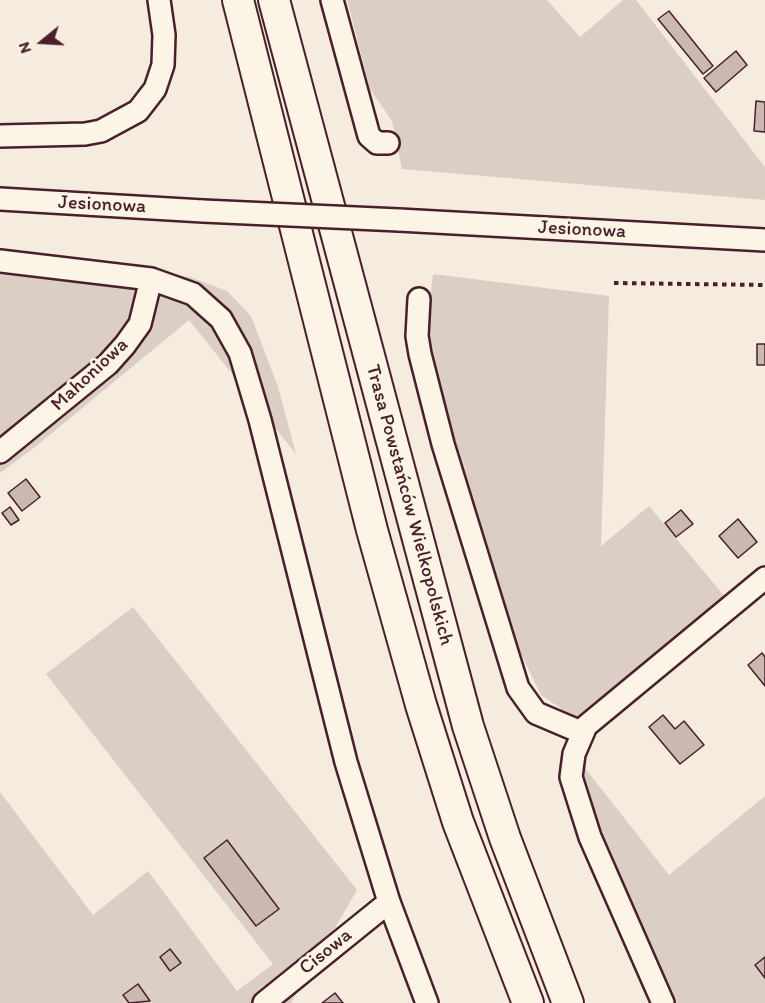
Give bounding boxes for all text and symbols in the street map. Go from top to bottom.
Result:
north arrow [12,12,72,72]
text: N [14,40,35,56]
street label: Jesionowa [57,191,147,219]
street label: Jesionowa [537,216,627,244]
street label: Mahoniowa [47,333,133,417]
street label: Trasa Powstańców Wielkopolskich [360,362,458,648]
street label: Cisowa [295,923,357,981]

